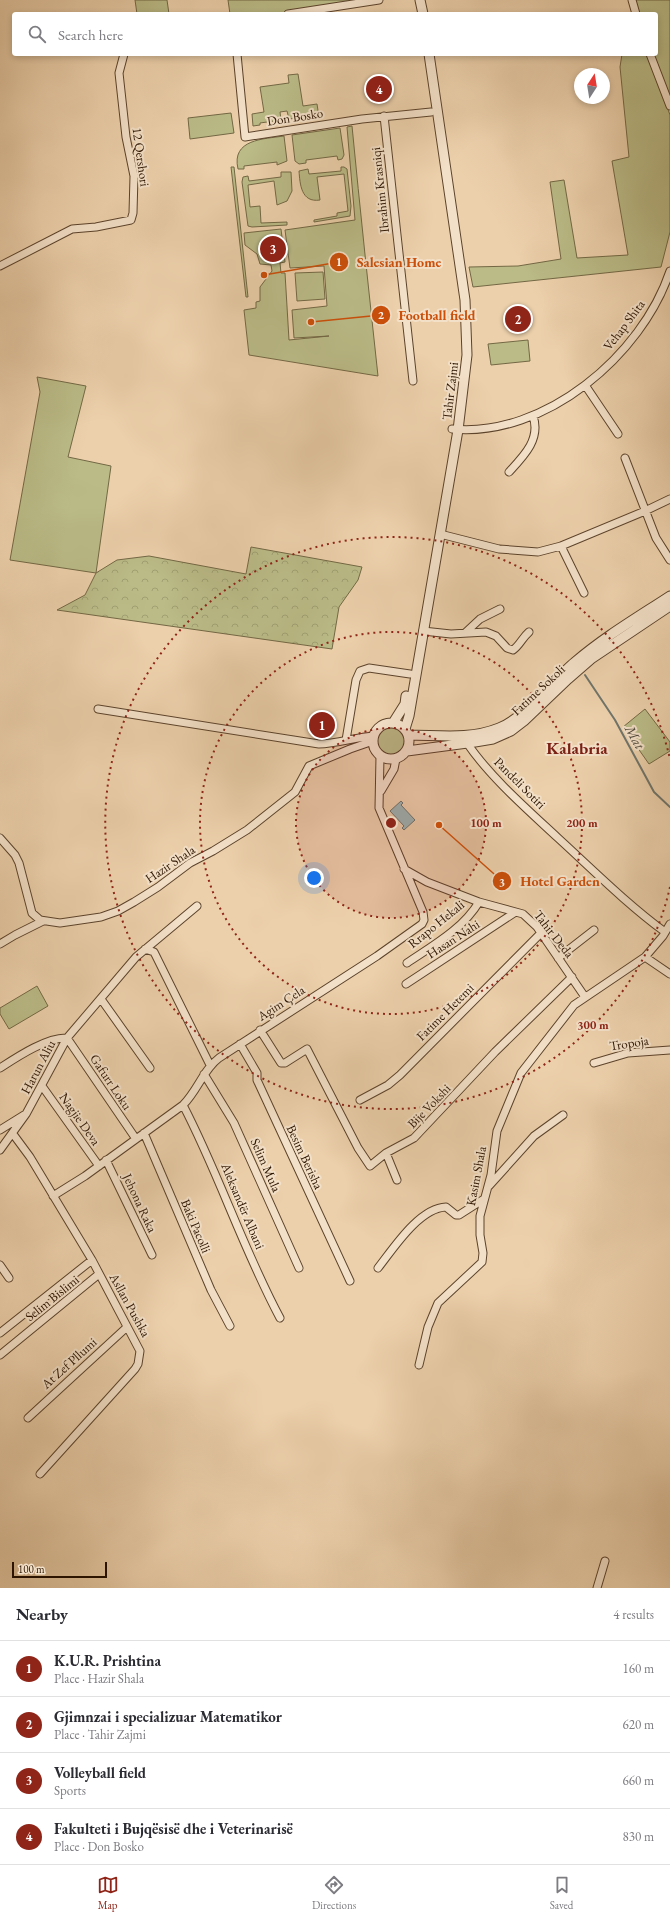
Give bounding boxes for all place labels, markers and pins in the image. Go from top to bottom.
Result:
pin: 4 [366,74,392,104]
pin: 3 [260,234,286,264]
callout: Salesian Home [329,249,449,275]
callout: Football field [371,302,484,328]
pin: 2 [505,304,531,334]
pin: 1 [309,710,335,740]
centre of rings [384,816,398,830]
callout: Hotel Garden [492,868,608,894]

